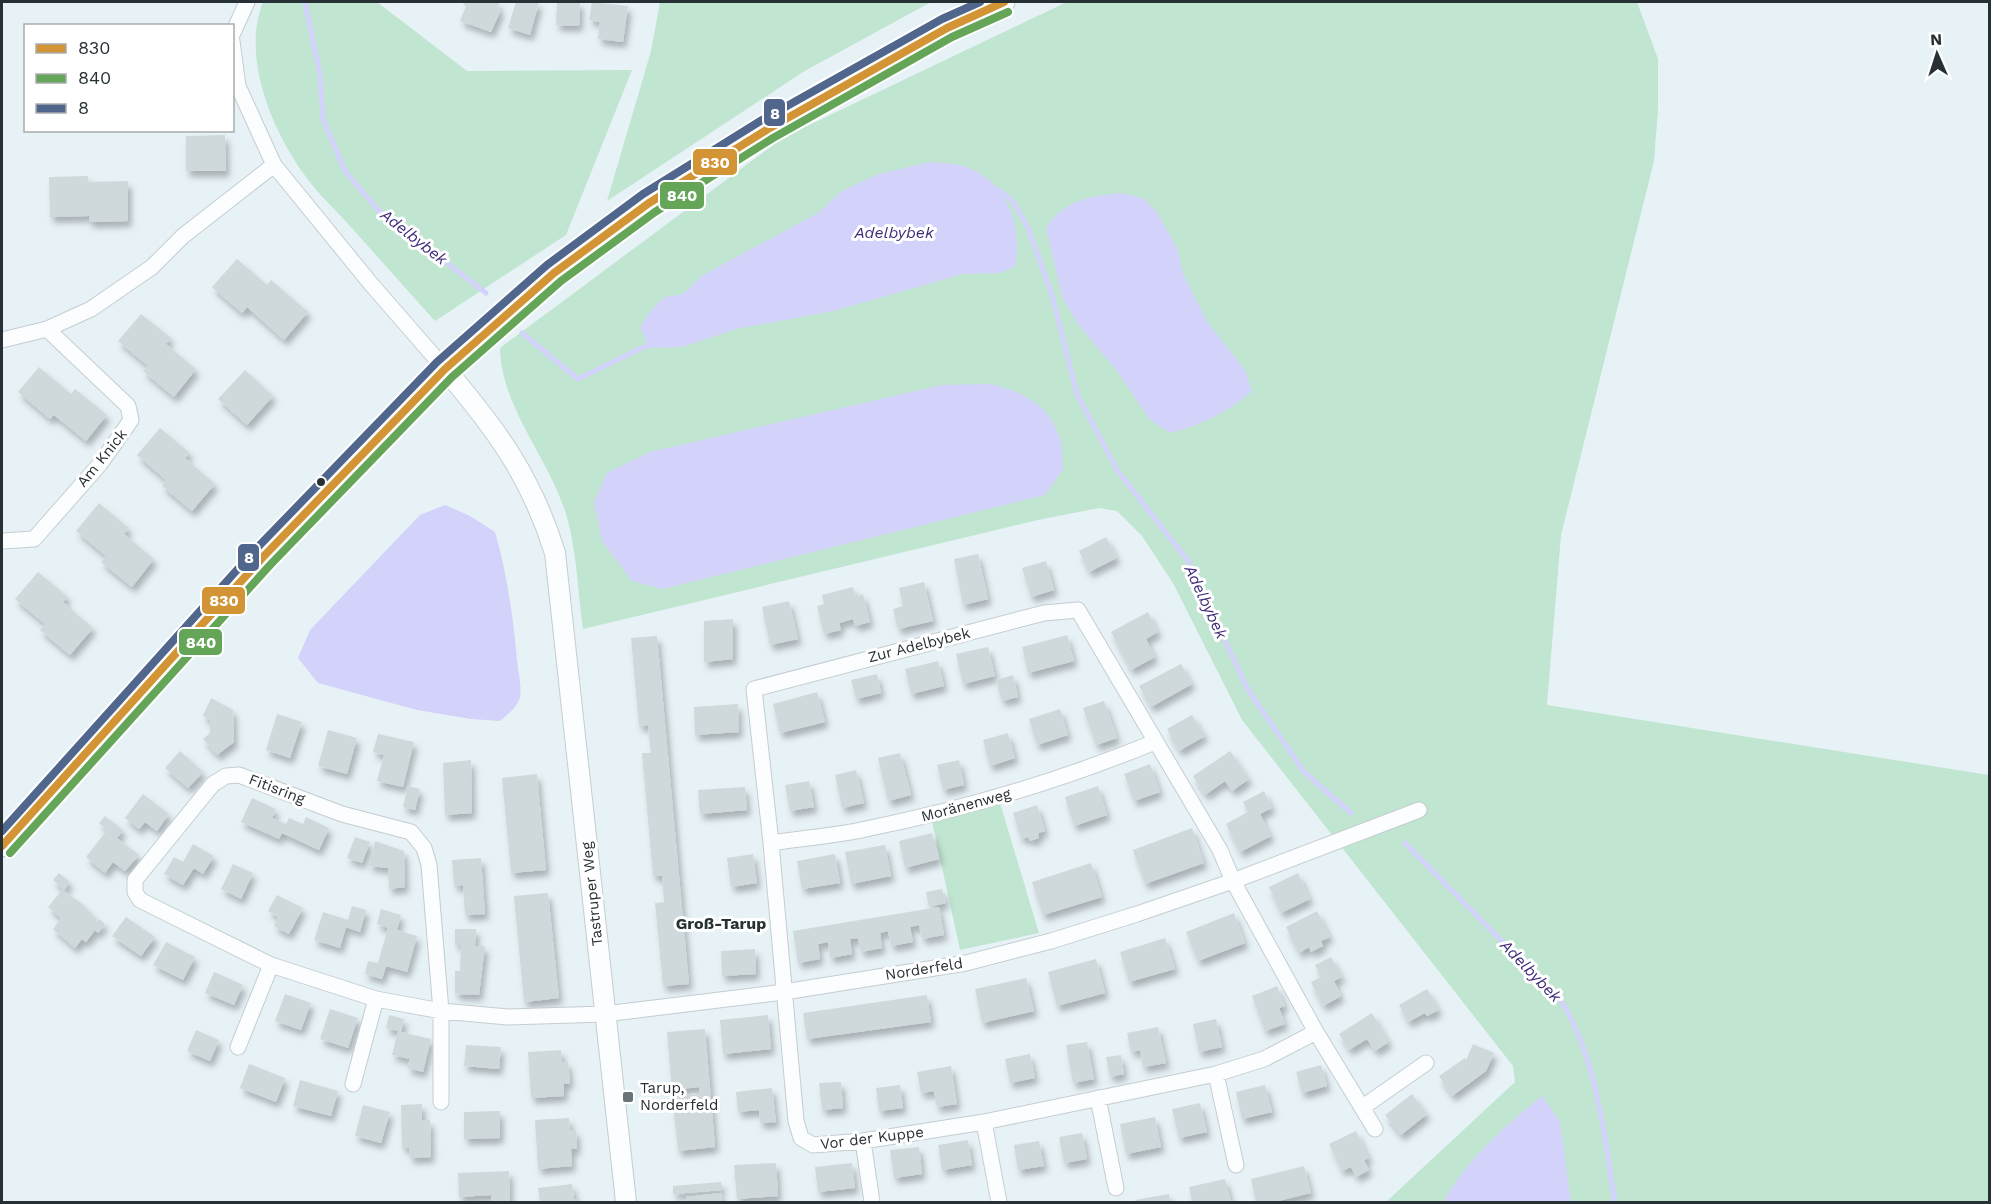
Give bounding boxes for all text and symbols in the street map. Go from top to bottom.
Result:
legend [24,24,234,132]
north arrow [1907,24,1967,84]
text: N [1930,30,1943,49]
text: 830 [78,37,110,58]
text: 840 [78,67,111,88]
text: 8 [78,97,89,118]
line badge: 8 [763,98,786,127]
text: 8 [770,104,780,123]
line badge: 830 [692,148,738,176]
text: 830 [700,153,730,172]
line badge: 840 [659,181,705,210]
text: 840 [667,186,697,205]
water label: Adelbybek [376,205,452,270]
water label: Adelbybek [853,223,935,242]
street label: Am Knick [73,425,131,491]
unlabelled marker [315,476,327,488]
line badge: 8 [237,543,260,572]
text: 8 [244,548,254,567]
water label: Adelbybek [1180,561,1232,643]
line badge: 830 [201,586,246,615]
text: 830 [209,591,239,610]
street label: Zur Adelbybek [866,623,972,666]
line badge: 840 [178,628,223,656]
text: 840 [186,633,216,652]
street label: Fitisring [246,770,308,808]
street label: Moränenweg [919,784,1013,826]
street label: Tastruper Weg [578,841,606,947]
district label: Groß-Tarup [676,914,766,933]
water label: Adelbybek [1496,935,1566,1007]
street label: Norderfeld [884,954,964,984]
place label: Tarup, Norderfeld [640,1079,718,1114]
marker: Tarup, Norderfeld [621,1090,635,1104]
street label: Vor der Kuppe [819,1123,925,1153]

